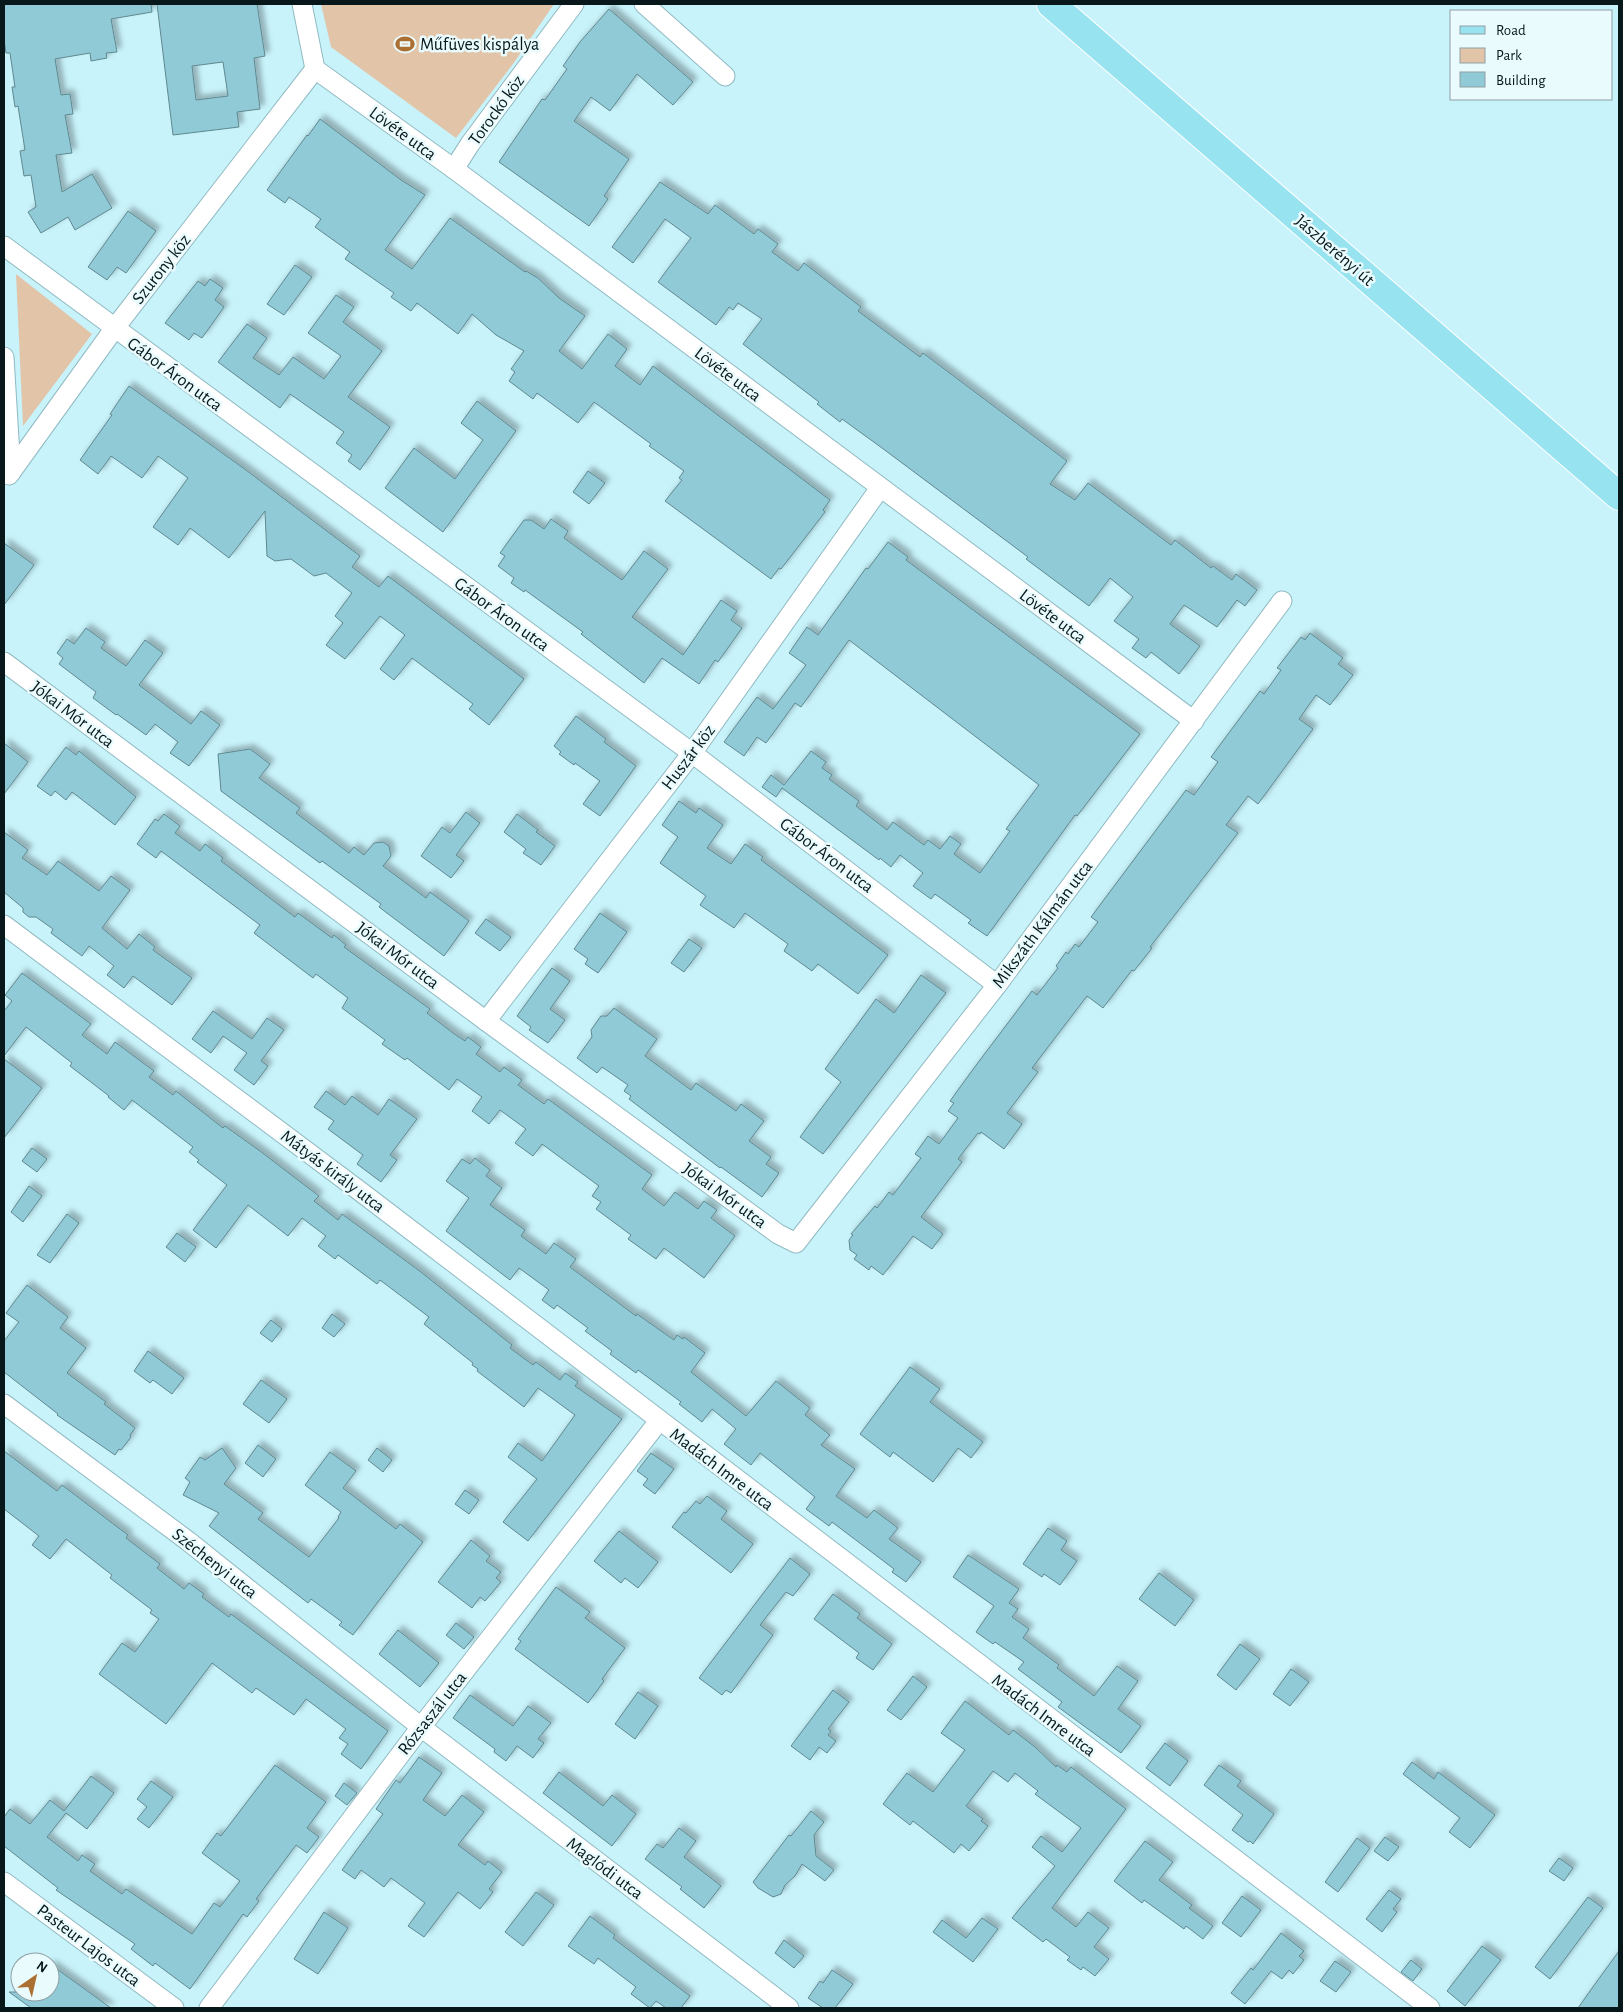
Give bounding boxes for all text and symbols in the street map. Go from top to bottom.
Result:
legend [1450,10,1613,100]
text: Road [1496,23,1526,38]
sports icon: Műfüves kispálya [394,33,416,55]
place label: Műfüves kispálya [420,36,539,54]
text: Park [1496,48,1522,63]
street label: Torockó köz [466,72,528,149]
text: Building [1496,73,1546,88]
street label: Lövéte utca [366,104,439,164]
street label: Jászberényi út [1291,212,1377,290]
street label: Szurony köz [129,231,194,308]
street label: Gábor Áron utca [124,332,227,415]
street label: Lövéte utca [691,344,764,405]
street label: Gábor Áron utca [451,572,554,655]
street label: Lövéte utca [1016,586,1089,647]
street label: Jókai Mór utca [28,678,117,752]
street label: Huszár köz [659,722,719,793]
street label: Gábor Áron utca [776,812,878,897]
street label: Mikszáth Kálmán utca [989,858,1096,992]
street label: Jókai Mór utca [353,919,442,993]
street label: Mátyás király utca [277,1127,388,1217]
street label: Jókai Mór utca [679,1160,770,1232]
street label: Madách Imre utca [666,1425,777,1515]
street label: Széchenyi utca [169,1525,260,1602]
street label: Rózsaszál utca [395,1669,471,1759]
street label: Madách Imre utca [988,1671,1099,1761]
street label: Maglódi utca [563,1834,646,1903]
street label: Pasteur Lajos utca [33,1901,143,1990]
north arrow [10,1952,60,2002]
text: N [34,1959,50,1976]

